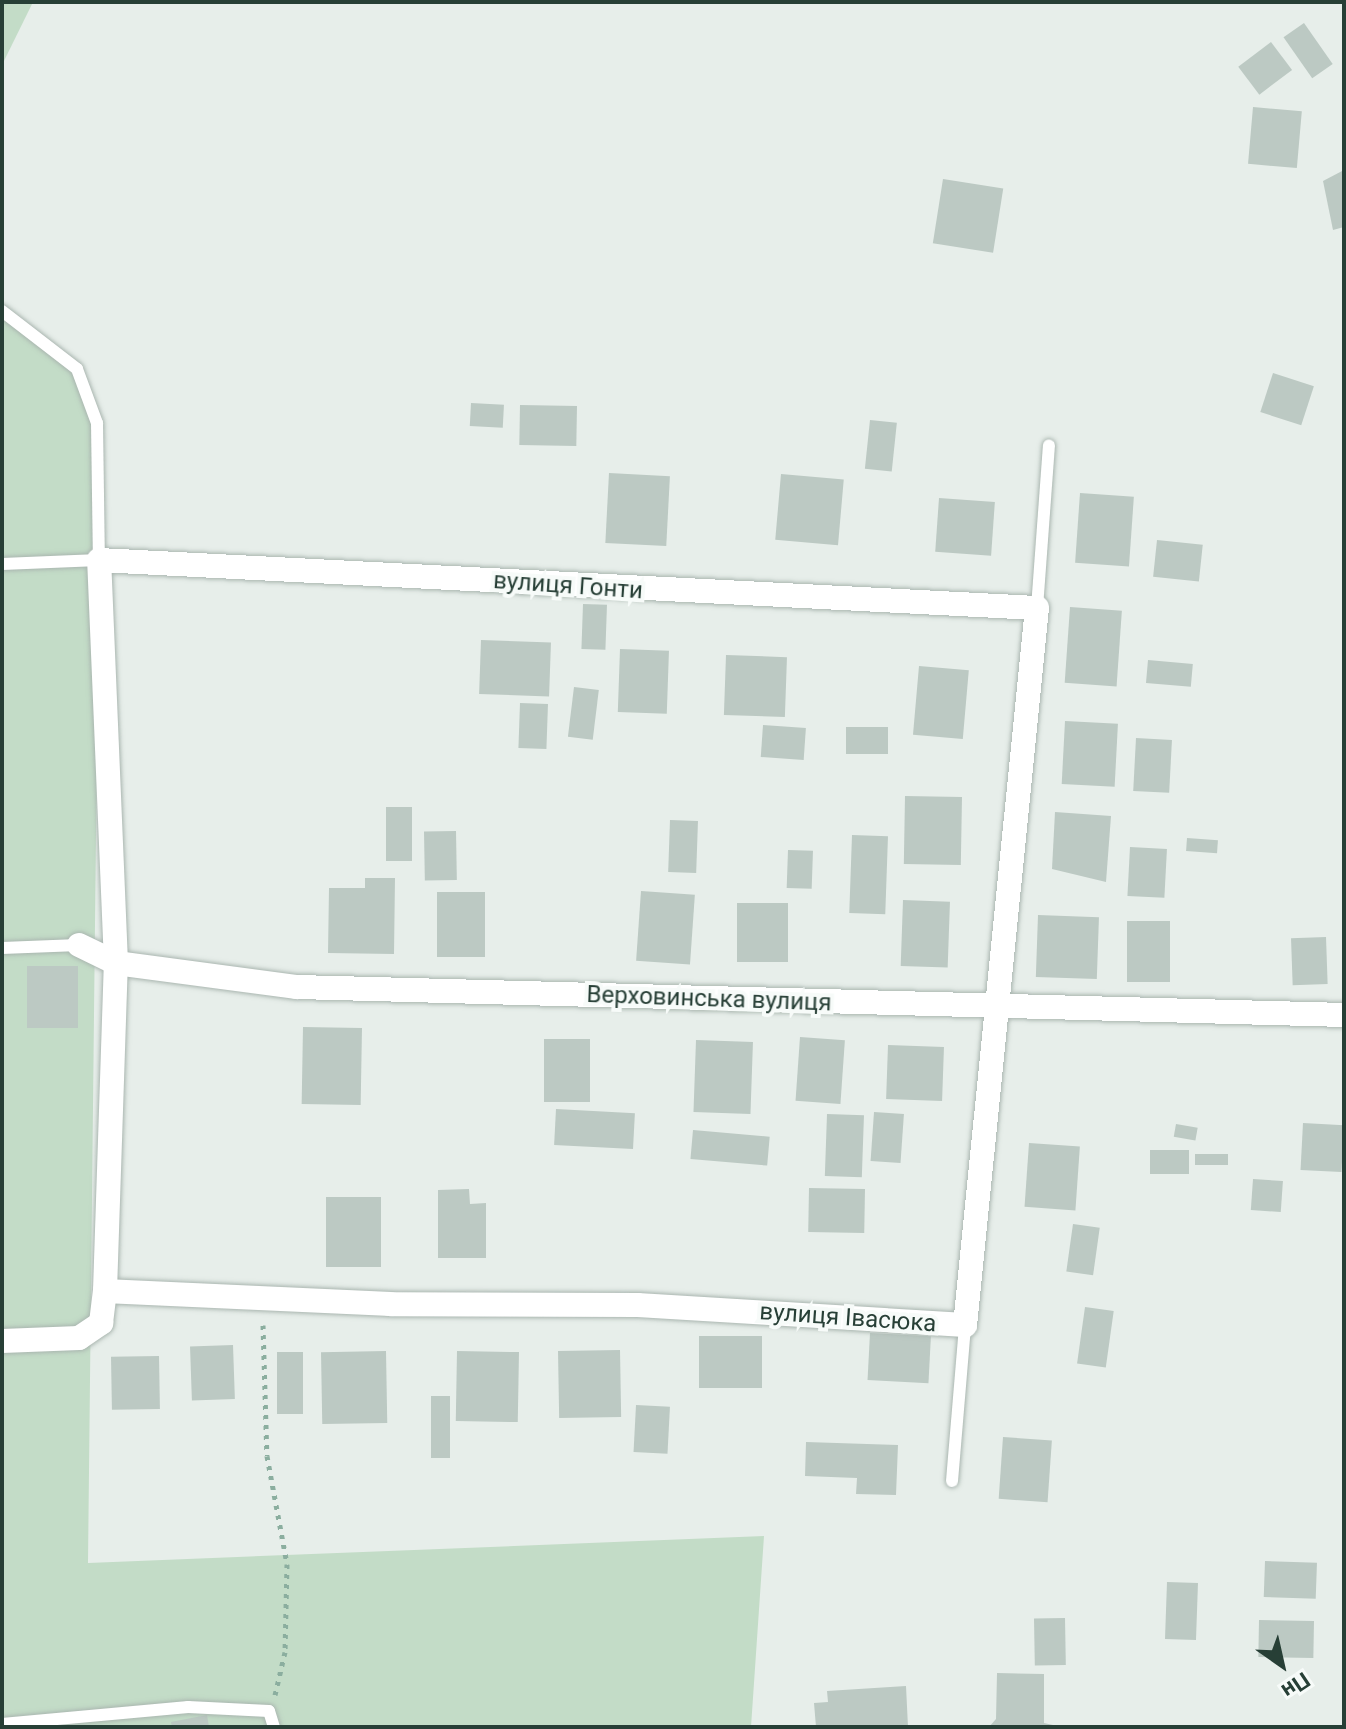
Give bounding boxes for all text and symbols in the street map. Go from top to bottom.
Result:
street label: вулиця Гонти [492,566,644,606]
street label: Верховинська вулиця [586,980,832,1018]
street label: вулиця Івасюка [759,1297,937,1339]
north arrow [1242,1625,1322,1705]
text: Пн [1277,1667,1314,1704]

